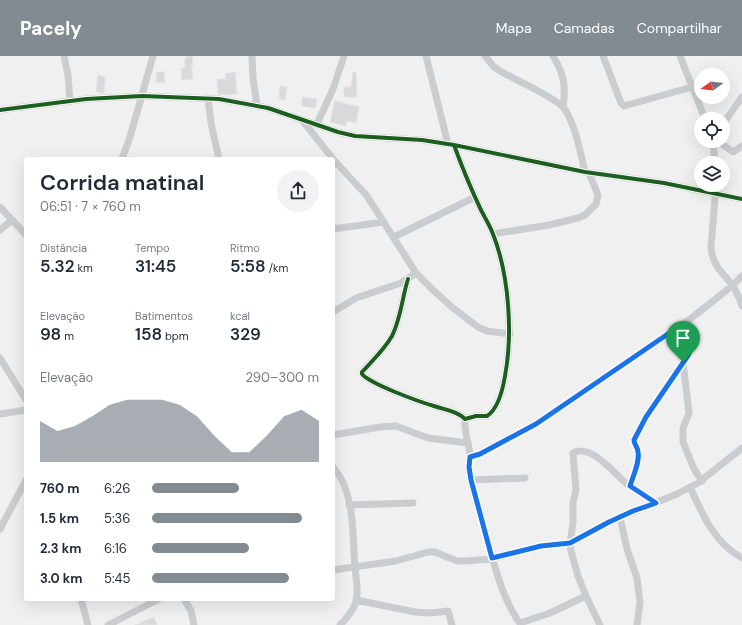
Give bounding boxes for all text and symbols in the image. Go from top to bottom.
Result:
text: Pacely [20,16,82,41]
text: Mapa [496,19,532,37]
text: Camadas [554,19,615,37]
text: Compartilhar [637,19,722,37]
north arrow [694,68,730,104]
map controls [694,68,730,192]
button: locate [694,112,730,148]
button: layers [694,156,730,192]
text: Corrida matinal [40,168,204,197]
button: share [277,170,319,212]
text: 06:51 · 7 × 760 m [40,198,141,215]
text: Distância [40,241,87,255]
text: Tempo [135,241,170,255]
text: Ritmo [230,241,260,255]
text: 5.32 [40,255,75,277]
text: 31:45 [135,255,176,277]
text: 5:58 [230,255,266,277]
text: km [75,261,93,275]
text: /km [266,261,288,275]
text: Elevação [40,309,85,323]
text: Batimentos [135,309,193,323]
text: kcal [230,309,250,323]
pin [666,321,700,362]
text: 98 [40,323,61,345]
text: 158 [135,323,162,345]
text: 329 [230,323,261,345]
icon: arrive [672,327,694,349]
text: m [61,329,74,343]
text: bpm [162,329,189,343]
text: Elevação [40,369,93,386]
text: 290–300 m [245,369,319,386]
text: 760 m [40,480,80,497]
text: 6:26 [104,480,130,497]
text: 1.5 km [40,510,79,527]
text: 5:36 [104,510,130,527]
text: 2.3 km [40,540,81,557]
text: 6:16 [104,540,127,557]
text: 3.0 km [40,570,83,587]
text: 5:45 [104,570,130,587]

